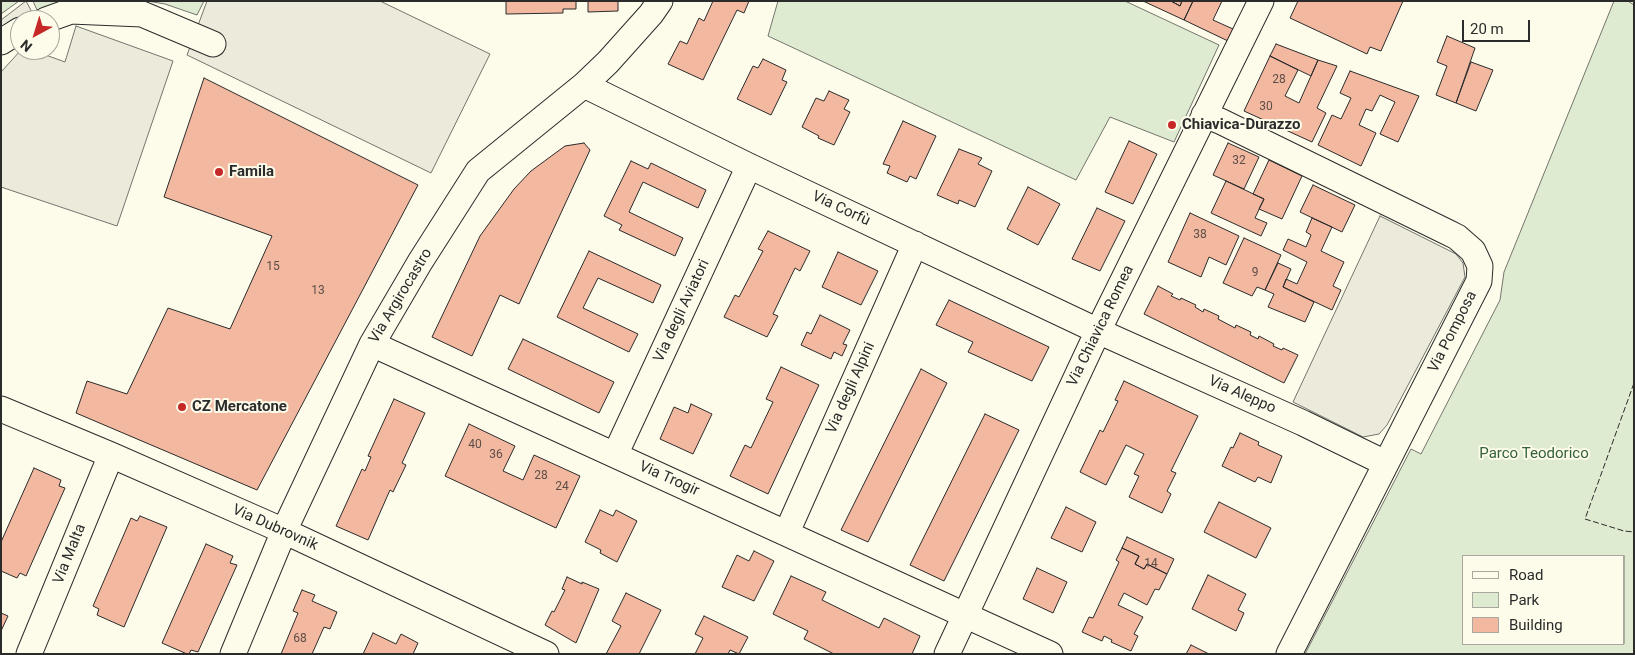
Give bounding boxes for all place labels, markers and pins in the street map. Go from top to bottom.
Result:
place label: Chiavica-Durazzo [1182,116,1300,134]
marker: Chiavica-Durazzo [1166,119,1178,131]
place label: Famila [229,163,274,181]
marker: Famila [213,166,225,178]
place label: CZ Mercatone [192,398,287,416]
marker: CZ Mercatone [176,401,188,413]

